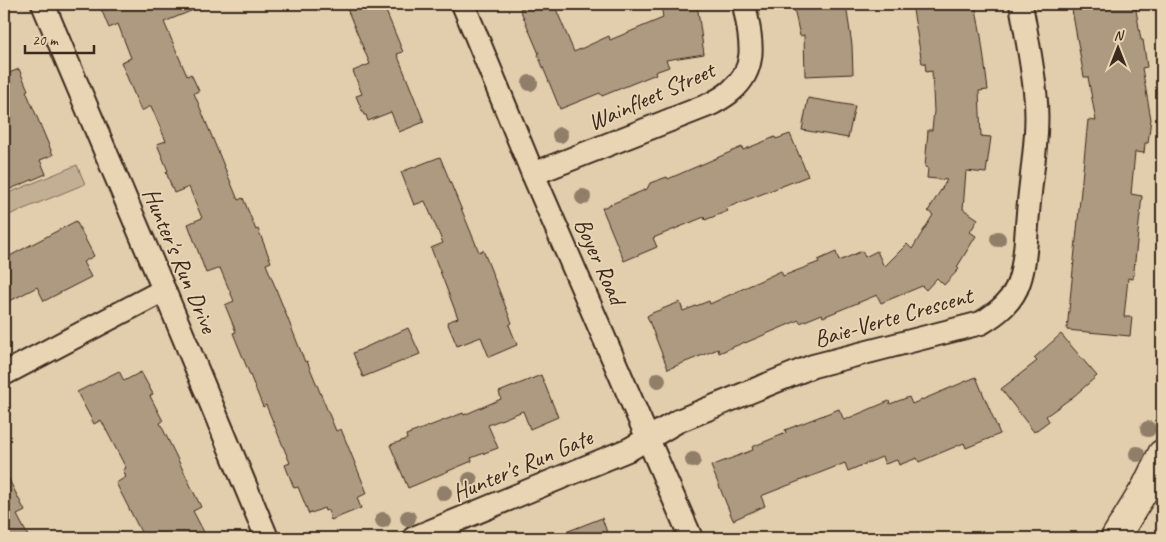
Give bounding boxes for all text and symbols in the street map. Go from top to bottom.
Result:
scale bar [25,22,94,54]
north arrow [1094,22,1144,72]
text: N [1114,27,1125,44]
text: 20 m [32,31,59,50]
street label: Wainfleet Street [583,54,721,137]
street label: Hunter's Run Drive [136,183,225,339]
street label: Boyer Road [568,213,634,312]
street label: Baie-Verte Crescent [810,280,978,354]
street label: Hunter's Run Gate [447,421,599,508]

